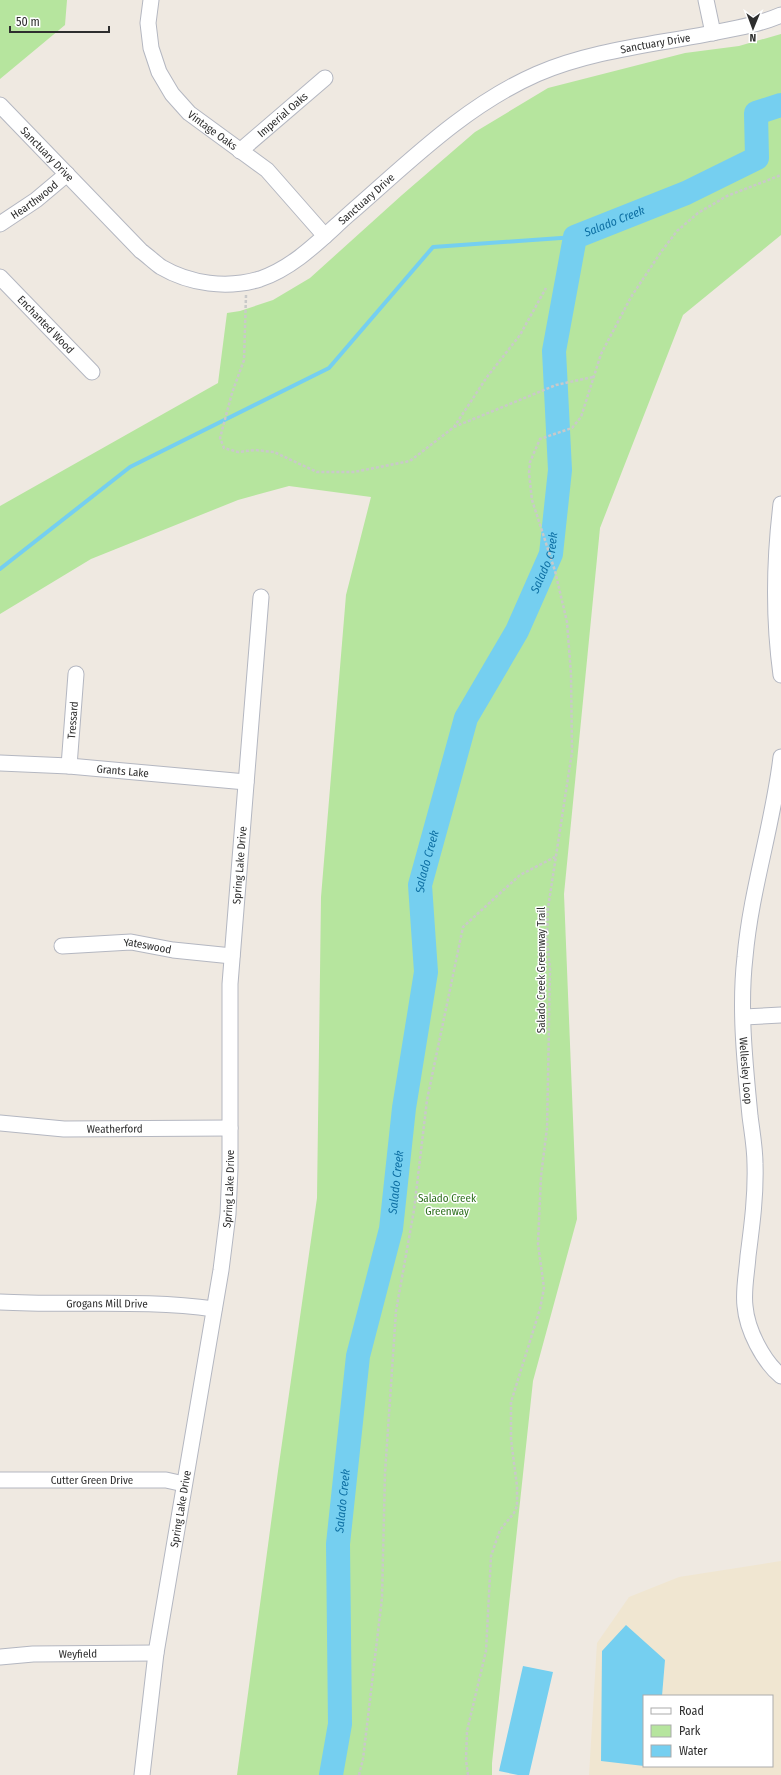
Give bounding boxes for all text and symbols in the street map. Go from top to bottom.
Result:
scale bar [10,8,109,34]
north arrow [733,8,773,48]
text: 50 m [16,15,40,29]
street label: Sanctuary Drive [619,31,691,56]
text: N [749,31,756,44]
street label: Imperial Oaks [255,89,310,140]
street label: Vintage Oaks [185,108,240,153]
street label: Sanctuary Drive [18,124,77,184]
street label: Sanctuary Drive [335,171,397,227]
street label: Hearthwood [8,178,60,221]
water label: Salado Creek [581,203,647,240]
street label: Enchanted Wood [15,293,77,356]
water label: Salado Creek [527,531,560,596]
street label: Tressard [65,701,80,739]
street label: Grants Lake [96,762,149,780]
street label: Spring Lake Drive [230,826,249,905]
water label: Salado Creek [413,829,442,894]
street label: Salado Creek Greenway Trail [535,907,548,1033]
street label: Yateswood [123,935,172,956]
street label: Wellesley Loop [737,1037,755,1105]
street label: Weatherford [87,1122,143,1135]
street label: Spring Lake Drive [220,1150,237,1228]
water label: Salado Creek [386,1150,406,1216]
park label: Salado Creek Greenway [418,1192,477,1218]
street label: Grogans Mill Drive [66,1297,148,1310]
water label: Salado Creek [332,1468,353,1535]
street label: Spring Lake Drive [168,1469,193,1548]
street label: Cutter Green Drive [51,1474,133,1487]
street label: Weyfield [59,1647,97,1660]
legend [643,1695,773,1767]
text: Road [679,1704,704,1718]
text: Park [679,1724,701,1738]
text: Water [679,1744,708,1758]

